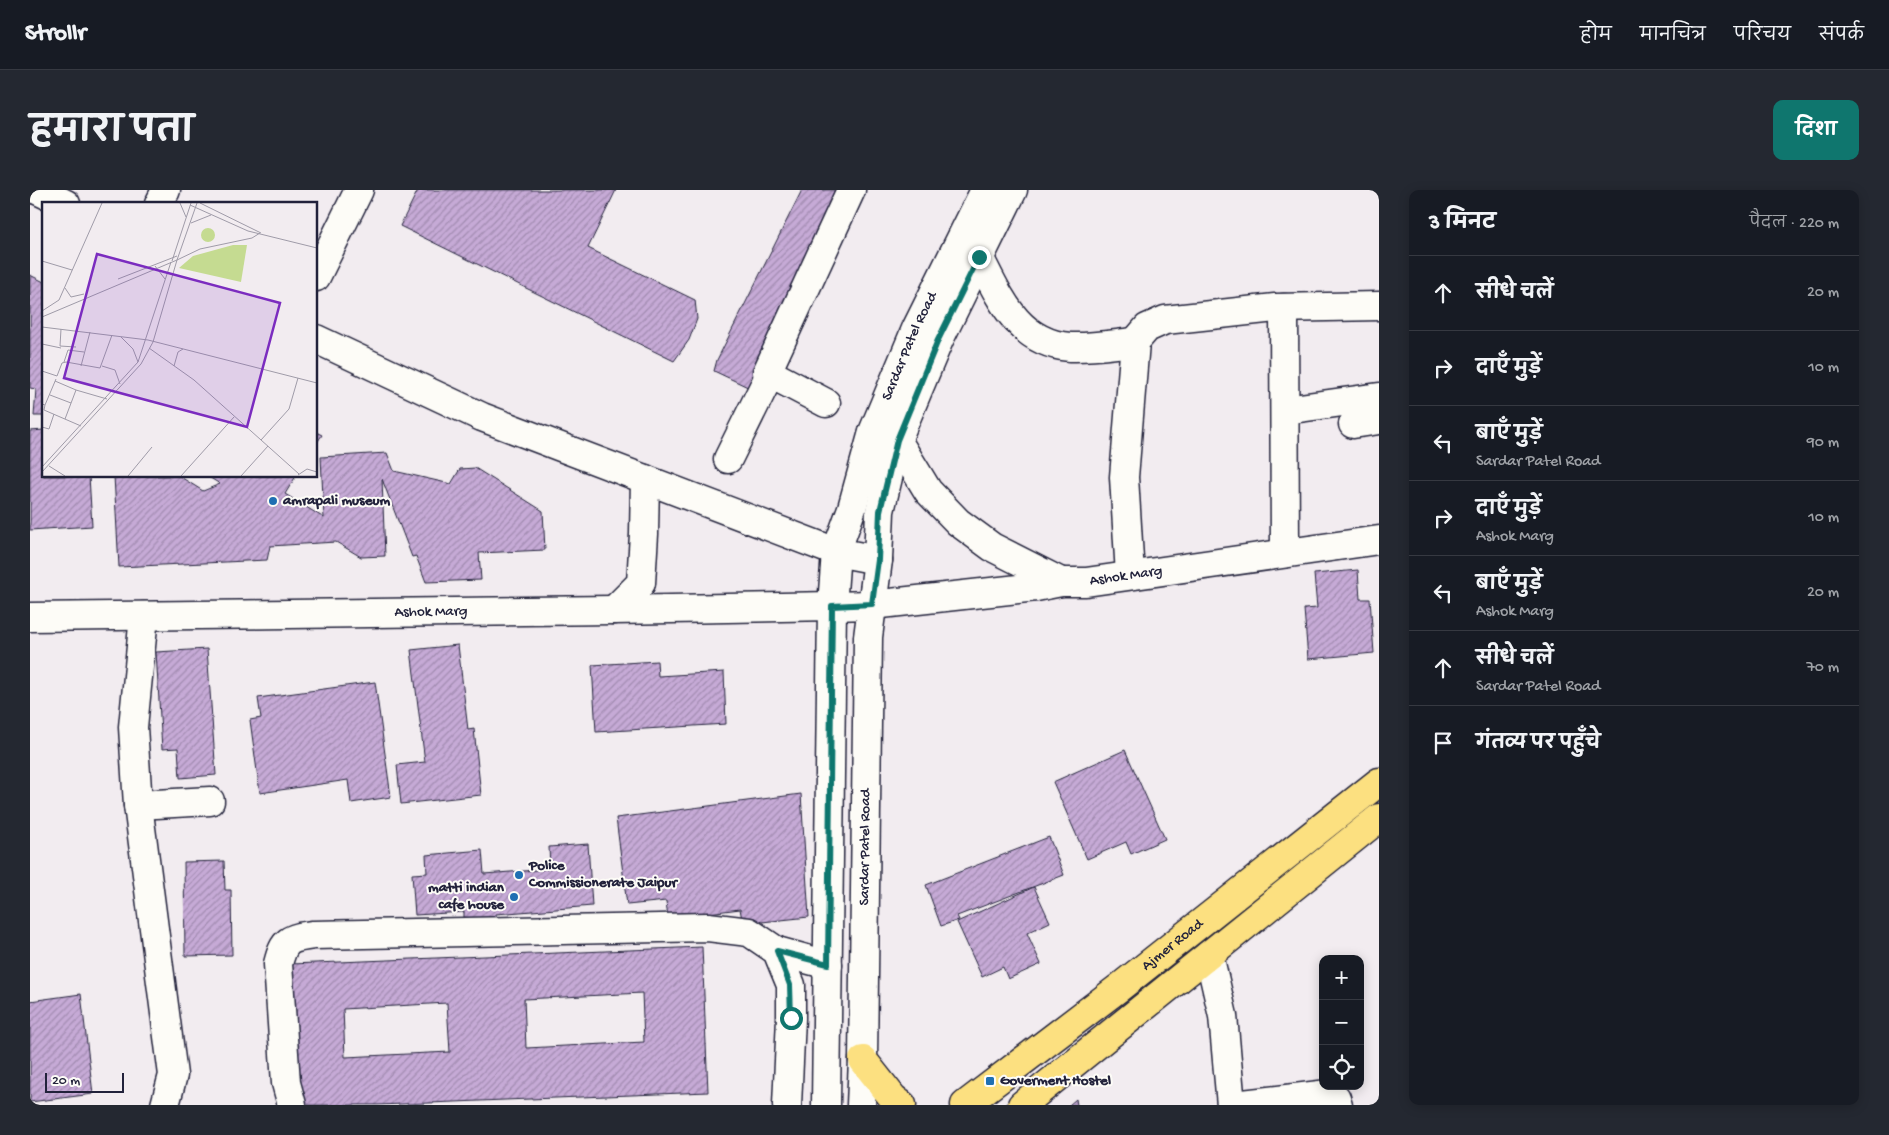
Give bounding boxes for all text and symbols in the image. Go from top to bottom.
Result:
text: Strollr [25,20,86,49]
text: होम [1580,26,1612,47]
text: मानचित्र [1640,26,1706,47]
text: परिचय [1734,26,1791,47]
text: संपर्क [1819,26,1864,47]
button: दिशा [1773,100,1859,160]
text: हमारा पता [30,113,194,154]
inset map [42,202,318,478]
text: 3 मिनट [1429,212,1496,237]
text: पैदल · 220 m [1749,215,1839,234]
route end [968,246,991,269]
icon: ahead [1429,279,1457,307]
text: सीधे चलें [1476,283,1553,306]
text: 20 m [1807,284,1839,303]
street label: Sardar Patel Road [878,288,942,403]
icon: right [1429,354,1457,382]
text: दाएँ मुड़ें [1476,358,1542,381]
text: 10 m [1808,359,1839,378]
text: बाएँ मुड़ें [1476,424,1542,447]
icon: left [1429,429,1457,457]
text: 90 m [1807,434,1839,453]
text: Sardar Patel Road [1476,453,1600,472]
place label: amrapali museum [282,492,390,510]
marker: amrapali museum [267,495,279,507]
text: दाएँ मुड़ें [1476,499,1542,522]
icon: right [1429,504,1457,532]
text: 10 m [1808,509,1839,528]
text: Ashok Marg [1476,528,1554,547]
street label: Ashok Marg [1089,562,1163,590]
text: बाएँ मुड़ें [1476,574,1542,597]
icon: left [1429,579,1457,607]
text: 20 m [1807,584,1839,603]
street label: Ashok Marg [394,603,468,622]
text: Ashok Marg [1476,603,1554,622]
text: सीधे चलें [1476,649,1553,672]
icon: ahead [1429,654,1457,682]
text: 70 m [1806,659,1839,678]
text: Sardar Patel Road [1476,678,1600,697]
icon: arrive [1429,729,1457,757]
text: गंतव्य पर पहुँचे [1476,733,1600,756]
street label: Sardar Patel Road [856,787,875,906]
place label: Police Commissionerate Jaipur [528,857,678,892]
marker: Police Commissionerate Jaipur [513,869,525,881]
place label: matti indian cafe house [428,879,505,914]
marker: matti indian cafe house [508,891,520,903]
street label: Ajmer Road [1138,915,1208,975]
map controls [1319,955,1364,1090]
button: + [1319,955,1364,1000]
button: − [1319,1000,1364,1045]
route start [780,1007,803,1030]
button: locate [1319,1045,1364,1090]
scale bar [45,1070,124,1093]
place label: Goverment Hostel [1000,1072,1112,1090]
text: 20 m [52,1073,80,1090]
marker: Goverment Hostel [984,1075,996,1087]

